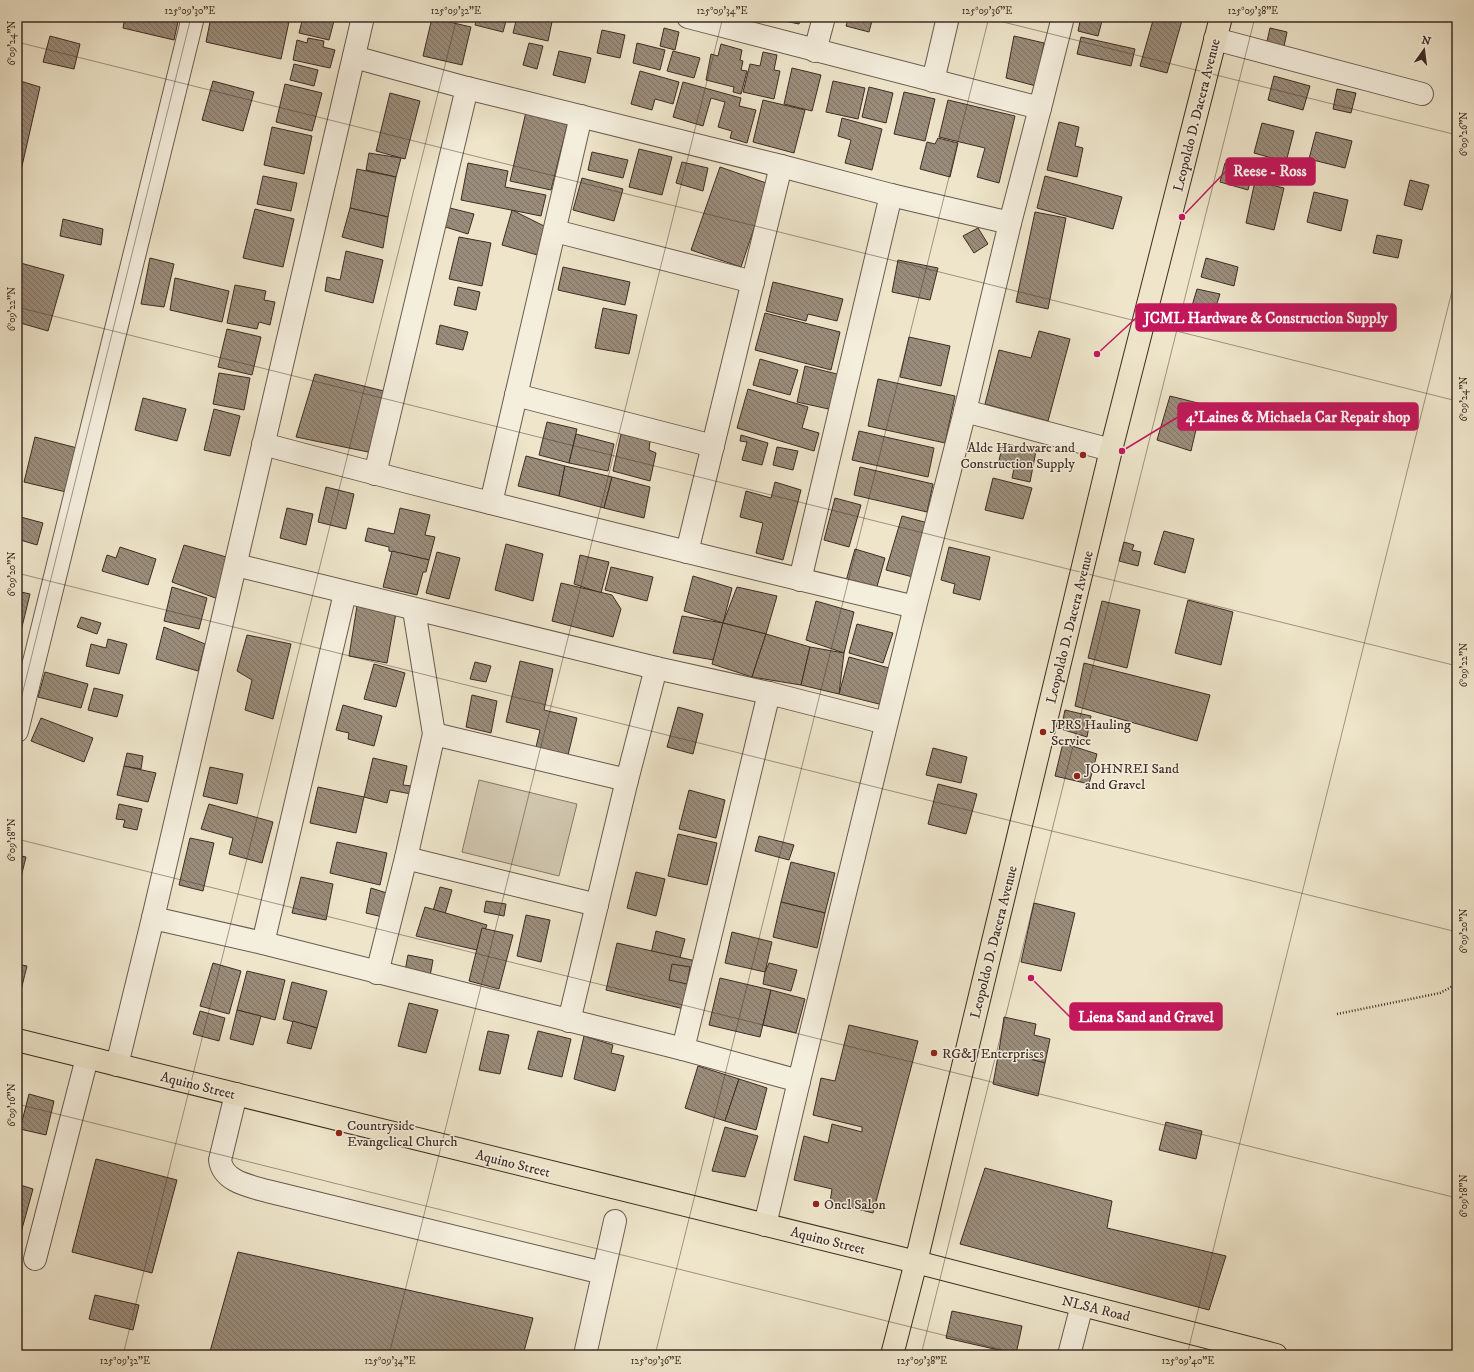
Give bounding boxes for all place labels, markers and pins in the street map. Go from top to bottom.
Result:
callout: Reese - Ross [1226,158,1315,185]
callout: JCML Hardware & Construction Supply [1136,304,1396,331]
callout: 4'Laines & Michaela Car Repair shop [1178,403,1418,430]
place label: Alde Hardware and Construction Supply [960,439,1075,473]
marker: Alde Hardware and Construction Supply [1078,450,1088,460]
place label: JPRS Hauling Service [1049,716,1131,750]
marker: JPRS Hauling Service [1038,727,1048,737]
place label: JOHNREI Sand and Gravel [1083,760,1179,794]
marker: JOHNREI Sand and Gravel [1072,771,1082,781]
callout: Liena Sand and Gravel [1070,1003,1222,1030]
place label: RG&J Enterprises [942,1045,1044,1063]
marker: RG&J Enterprises [929,1048,939,1058]
place label: Countryside Evangelical Church [347,1117,458,1151]
marker: Countryside Evangelical Church [334,1128,344,1138]
place label: Onel Salon [824,1196,886,1214]
marker: Onel Salon [811,1199,821,1209]

